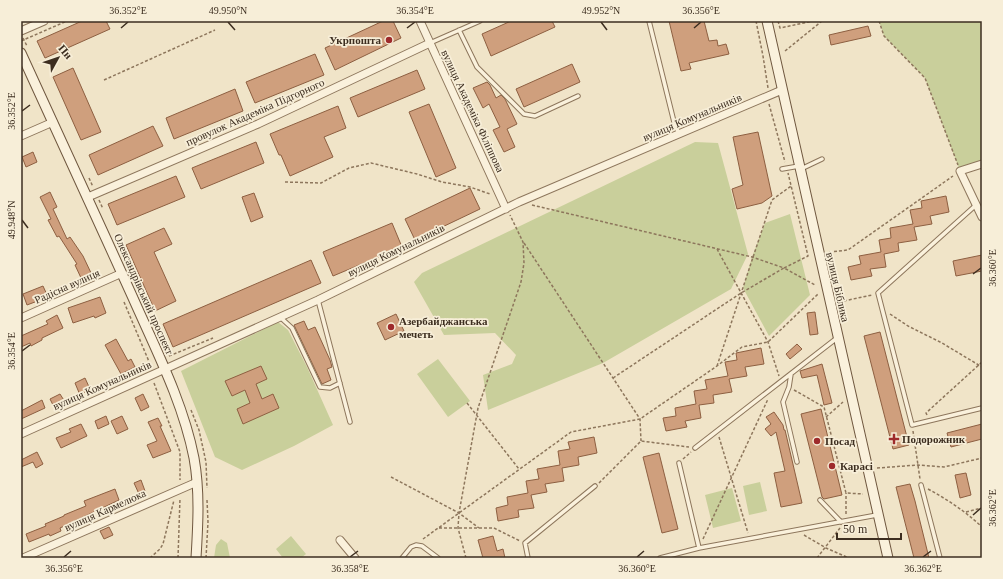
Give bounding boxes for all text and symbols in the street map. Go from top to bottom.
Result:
text: 36.352°E [109,5,147,16]
text: 49.950°N [209,5,247,16]
text: 36.354°E [396,5,434,16]
text: 49.952°N [582,5,620,16]
text: 36.356°E [682,5,720,16]
place label: Укрпошта [329,34,381,46]
marker: Укрпошта [384,35,394,45]
north arrow [38,38,78,78]
text: Пн [56,42,75,62]
street label: вулиця Академіка Філіппова [439,48,507,174]
street label: провулок Академіка Підгорного [184,76,326,148]
street label: вулиця Комунальників [641,91,743,143]
text: 36.352°E [6,92,17,130]
text: 49.948°N [6,201,17,239]
street label: вулиця Комунальників [346,221,446,279]
street label: Олександрівський проспект [112,232,176,356]
text: 36.360°E [987,249,998,287]
street label: вулиця Біблика [824,251,852,323]
street label: Радісна вулиця [32,266,102,306]
place label: Азербайджанська мечеть [399,315,488,340]
marker: Азербайджанська мечеть [386,322,396,332]
text: 36.354°E [6,332,17,370]
street label: вулиця Комунальників [51,358,153,412]
place label: Подорожник [902,433,966,445]
marker: Подорожник [889,434,899,444]
place label: Посад [825,435,856,447]
marker: Посад [812,436,822,446]
place label: Карасі [840,460,873,472]
marker: Карасі [827,461,837,471]
street label: вулиця Кармелюка [62,487,148,533]
text: 36.362°E [987,489,998,527]
scale bar [837,515,901,541]
text: 50 m [843,522,868,536]
text: 36.356°E [45,563,83,574]
text: 36.358°E [331,563,369,574]
text: 36.360°E [618,563,656,574]
text: 36.362°E [904,563,942,574]

